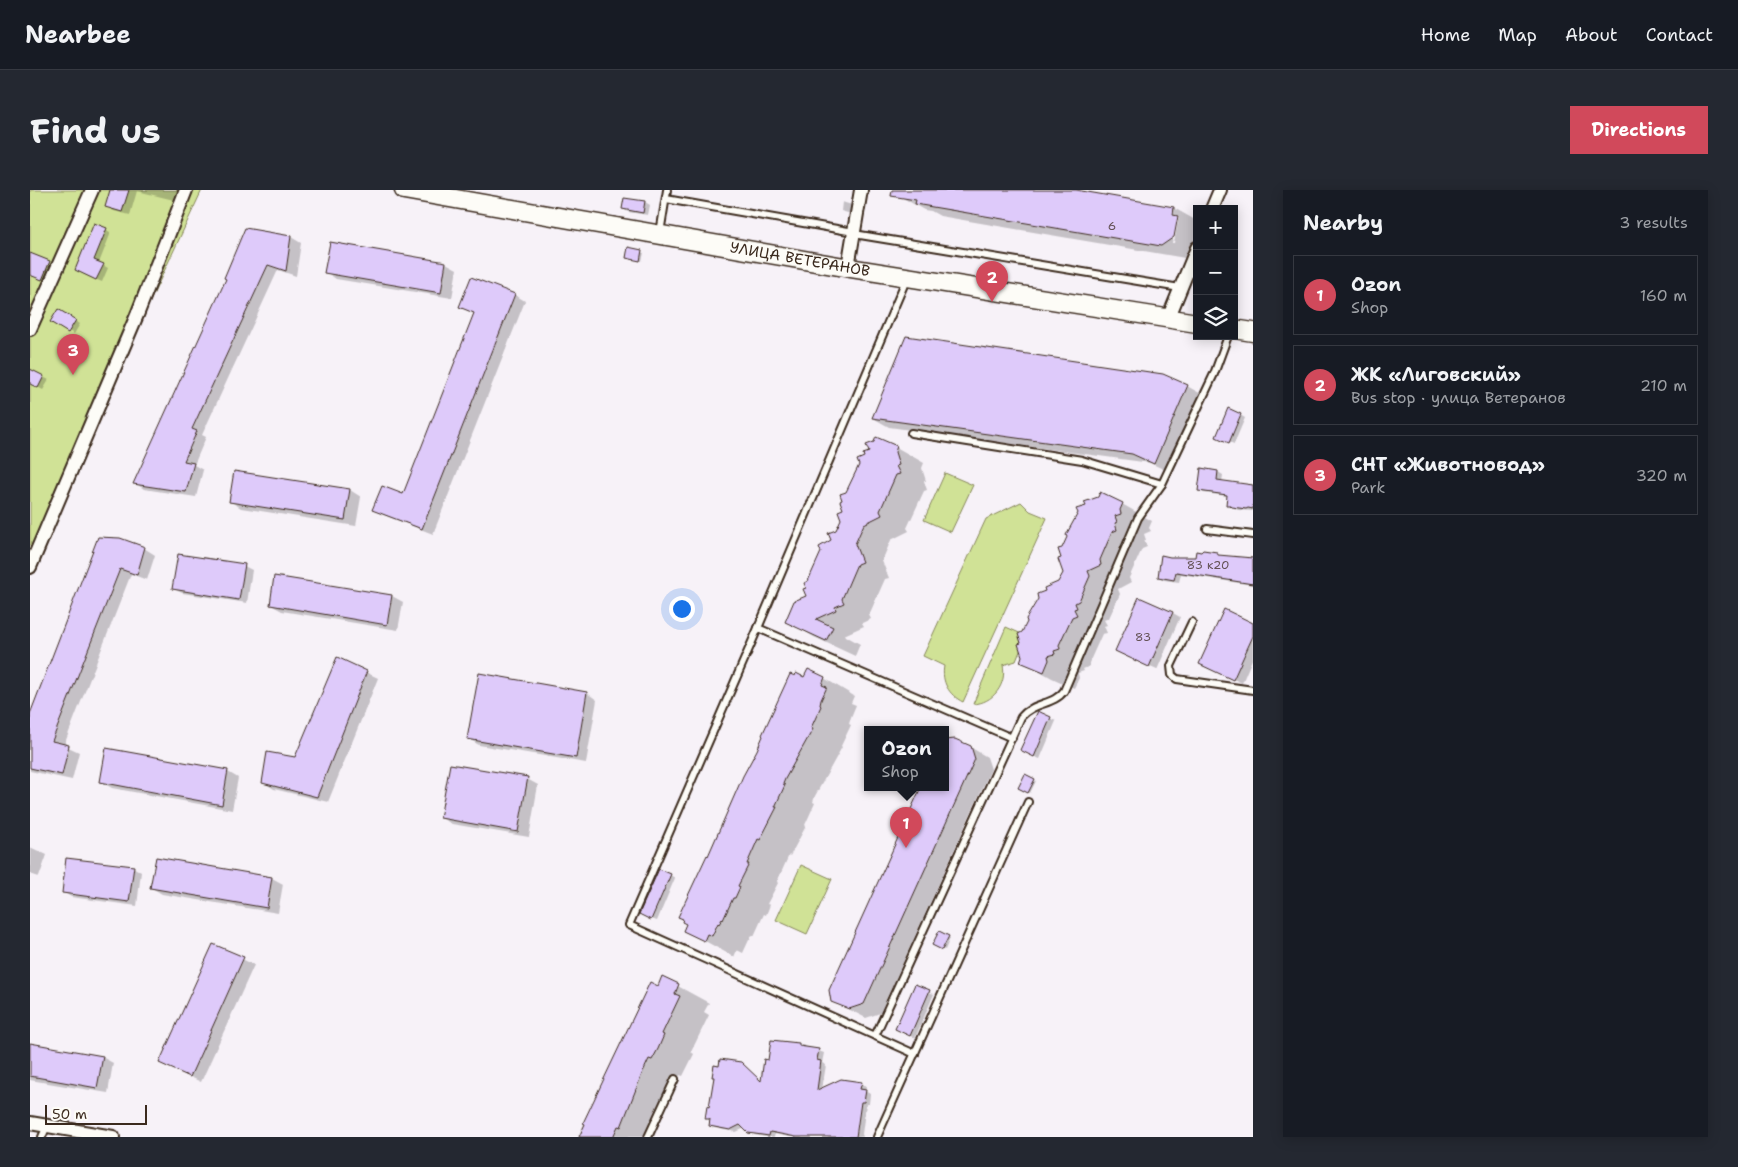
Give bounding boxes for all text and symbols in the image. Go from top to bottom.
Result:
text: Nearbee [25,19,131,51]
text: Home [1421,23,1470,47]
text: Map [1498,23,1537,47]
text: About [1565,23,1618,47]
text: Contact [1646,23,1713,47]
button: Directions [1570,106,1708,154]
text: Find us [30,107,161,154]
map controls [1193,205,1238,340]
button: + [1193,205,1238,250]
text: Nearby [1303,209,1383,237]
text: 3 results [1619,212,1688,233]
house number: 6 [1108,218,1116,234]
street label: УЛИЦА ВЕТЕРАНОВ [728,237,872,281]
button: − [1193,250,1238,295]
pin: 2 [976,261,1008,302]
text: Ozon [1351,272,1401,297]
text: 1 [1316,285,1324,306]
text: 160 m [1640,285,1687,306]
button: layers [1193,295,1238,340]
text: Shop [1351,297,1388,318]
pin: 3 [57,334,89,375]
text: ЖК «Лиговский» [1351,362,1521,387]
text: 2 [1314,375,1326,396]
text: 210 m [1640,375,1687,396]
text: Bus stop · улица Ветеранов [1351,387,1566,408]
text: СНТ «Животновод» [1351,452,1545,477]
text: 3 [1314,465,1326,486]
text: 320 m [1636,465,1687,486]
text: Park [1351,477,1385,498]
house number: 83 к20 [1187,557,1229,573]
your location [669,596,695,622]
house number: 83 [1135,629,1151,645]
popup [864,726,949,791]
text: Ozon [881,736,932,761]
text: Shop [881,761,919,782]
pin: 1 [890,807,922,848]
scale bar [45,1102,148,1125]
text: 50 m [52,1105,87,1123]

